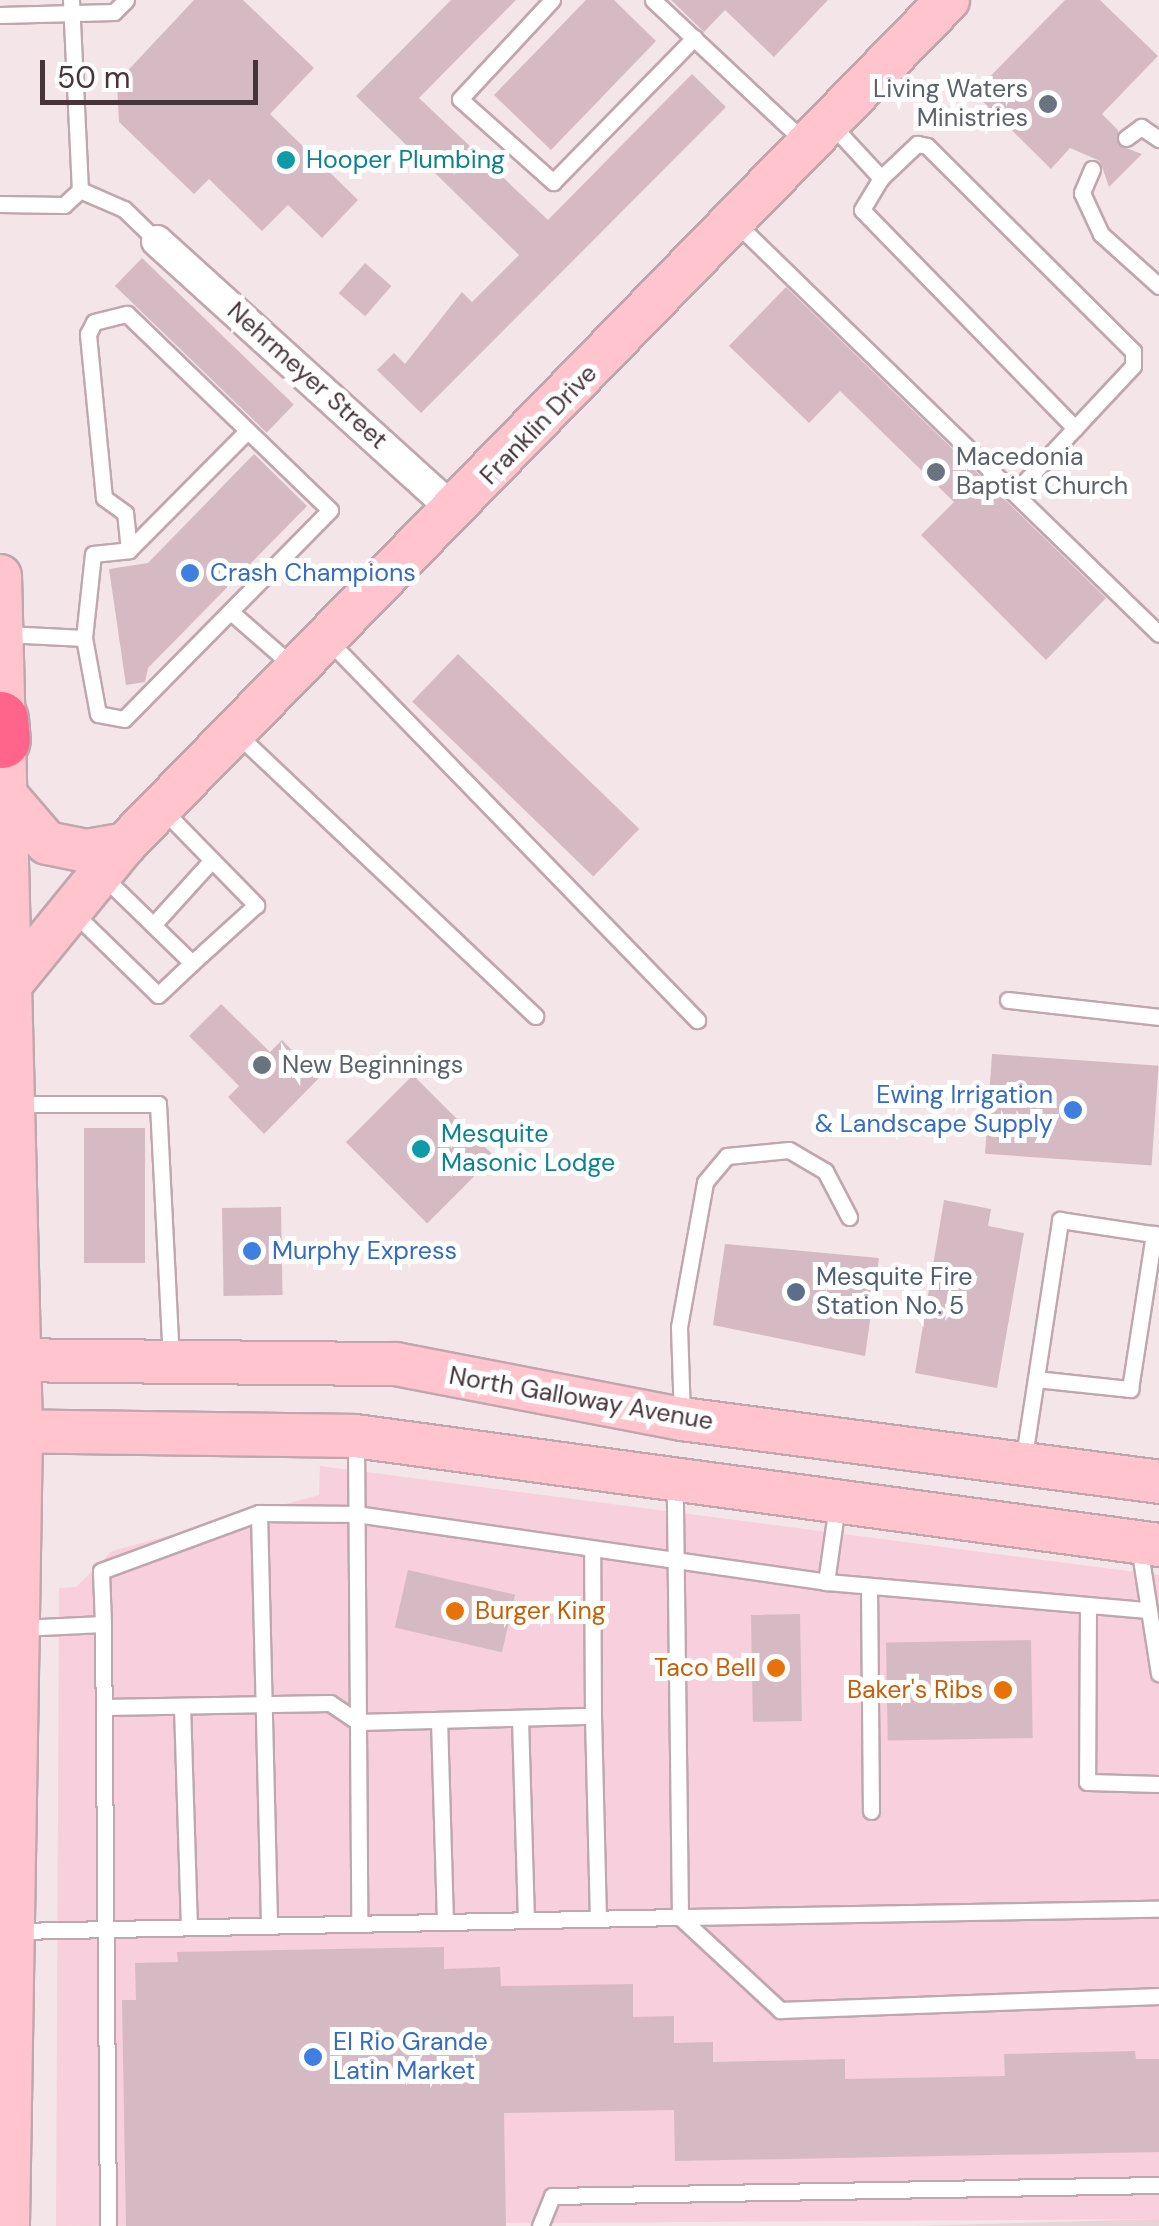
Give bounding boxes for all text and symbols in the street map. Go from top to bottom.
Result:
scale bar [45,40,262,102]
text: 50 m [57,58,131,97]
place label: Living Waters Ministries [873,75,1028,134]
marker: Living Waters Ministries [1037,93,1059,115]
place label: Hooper Plumbing [306,145,505,175]
marker: Hooper Plumbing [275,149,297,171]
street label: Nehrmeyer Street [221,296,393,456]
street label: Franklin Drive [474,359,604,491]
place label: Macedonia Baptist Church [956,443,1128,502]
marker: Macedonia Baptist Church [925,461,947,483]
place label: Crash Champions [210,558,416,588]
marker: Crash Champions [179,562,201,584]
place label: New Beginnings [282,1050,463,1080]
marker: New Beginnings [251,1054,273,1076]
place label: Ewing Irrigation & Landscape Supply [815,1081,1053,1140]
marker: Ewing Irrigation & Landscape Supply [1062,1099,1084,1121]
place label: Mesquite Masonic Lodge [441,1120,615,1179]
marker: Mesquite Masonic Lodge [410,1138,432,1160]
place label: Murphy Express [272,1236,457,1266]
marker: Murphy Express [241,1240,263,1262]
place label: Mesquite Fire Station No. 5 [816,1263,972,1322]
marker: Mesquite Fire Station No. 5 [785,1281,807,1303]
street label: North Galloway Avenue [447,1361,715,1437]
place label: Burger King [475,1596,606,1626]
marker: Burger King [444,1600,466,1622]
place label: Taco Bell [654,1653,756,1683]
marker: Taco Bell [765,1657,787,1679]
place label: Baker's Ribs [847,1675,983,1705]
marker: Baker's Ribs [992,1679,1014,1701]
place label: El Rio Grande Latin Market [333,2028,488,2087]
marker: El Rio Grande Latin Market [302,2046,324,2068]

